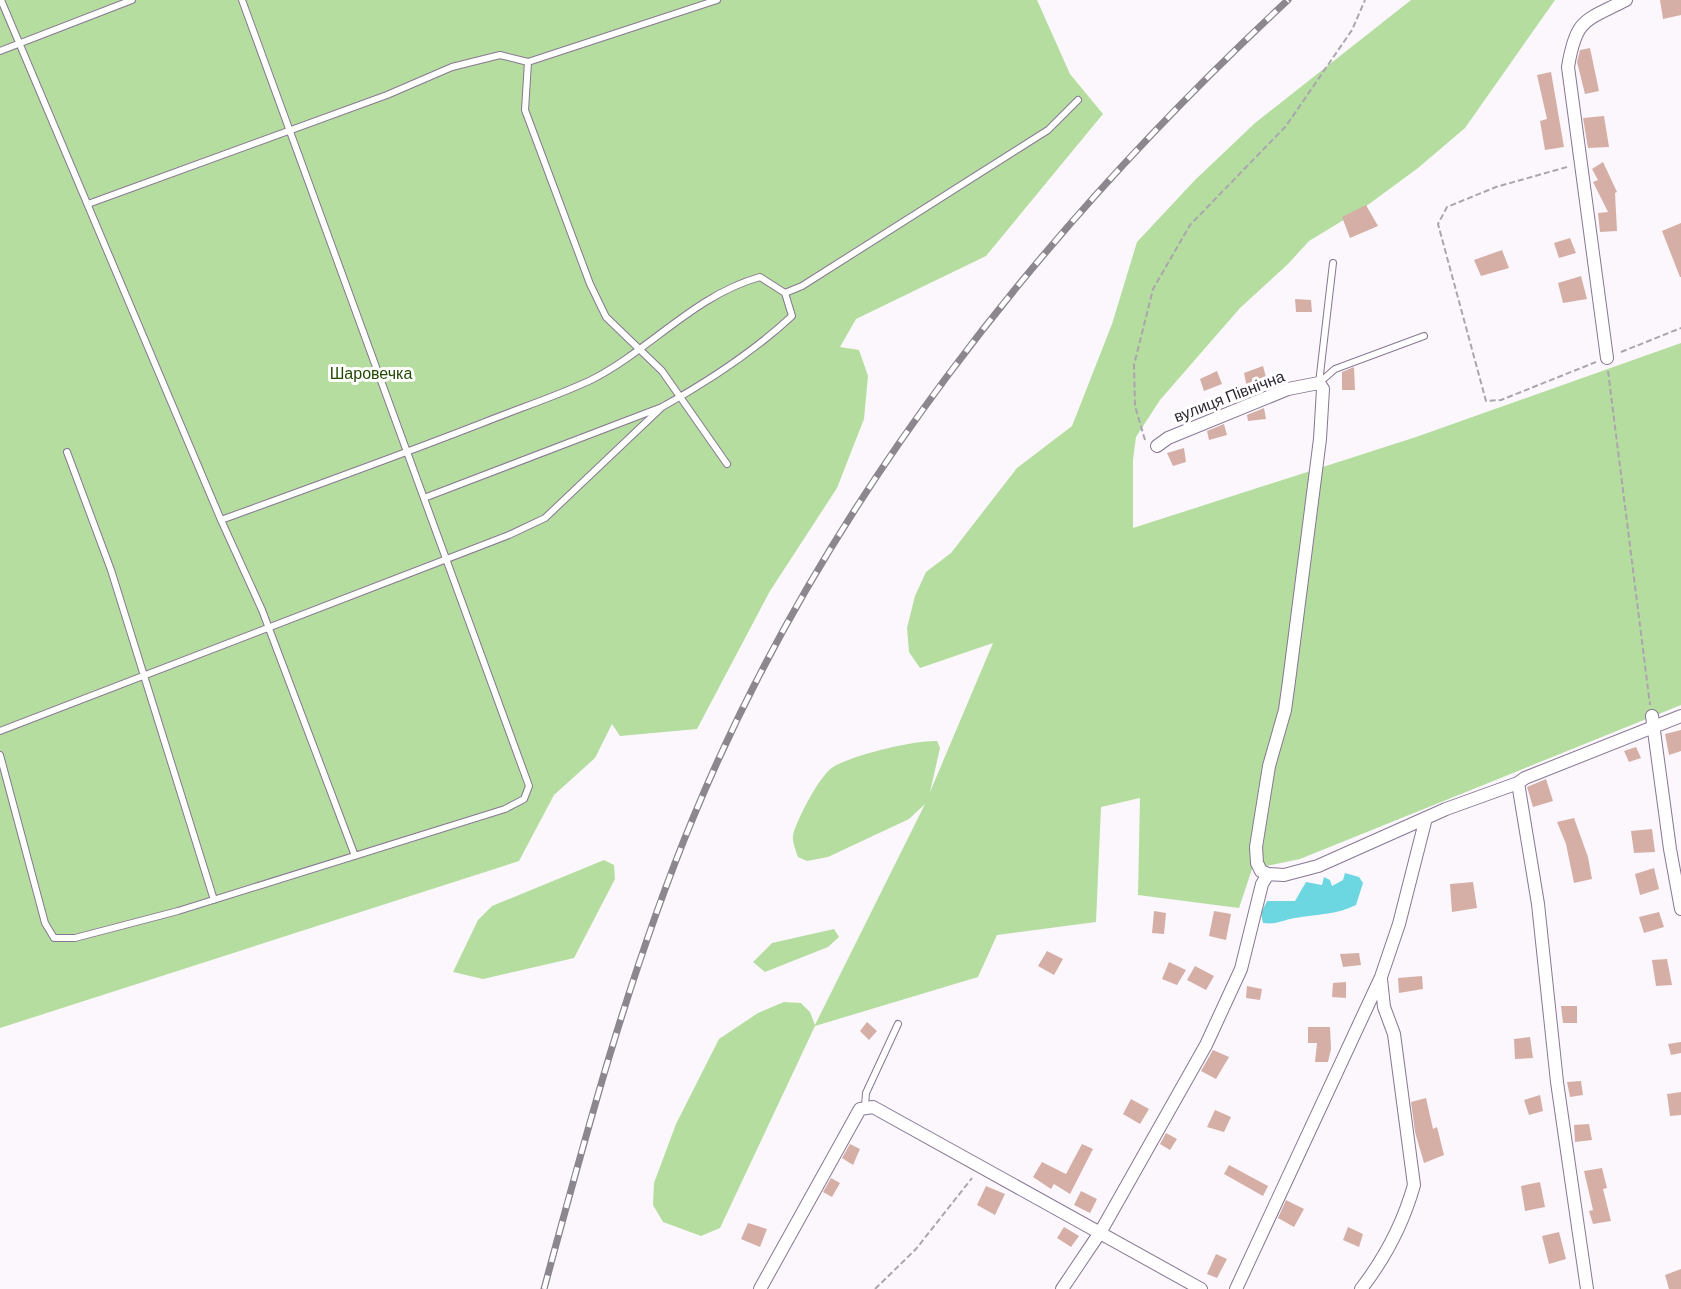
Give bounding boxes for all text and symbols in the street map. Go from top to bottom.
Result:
park label: Шаровечка [330,363,412,382]
street label: вулиця Північна [1171,366,1287,425]

